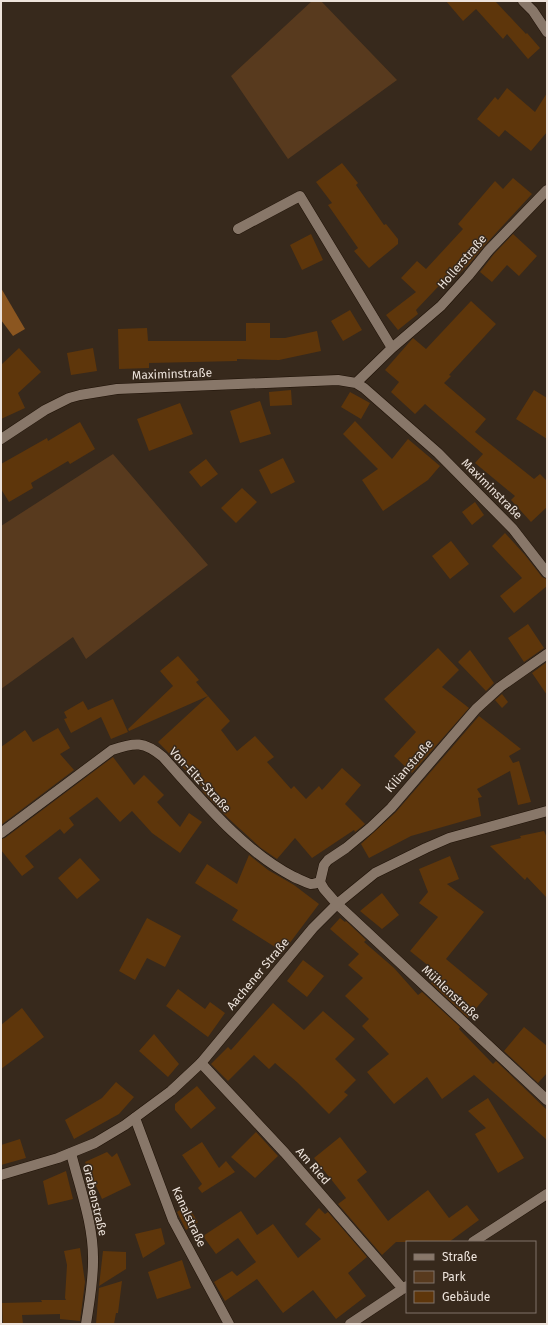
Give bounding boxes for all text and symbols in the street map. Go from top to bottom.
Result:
street label: Hollerstraße [435,232,489,292]
street label: Maximinstraße [132,366,212,382]
street label: Maximinstraße [459,456,525,522]
street label: Kilianstraße [382,737,436,795]
street label: Von-Eltz-Straße [166,745,234,815]
street label: Aachener Straße [224,935,292,1013]
street label: Mühlenstraße [419,962,483,1024]
street label: Am Ried [293,1145,333,1187]
street label: Grabenstraße [80,1163,110,1237]
street label: Kanalstraße [169,1185,209,1249]
legend [406,1241,536,1313]
text: Straße [442,1250,477,1264]
text: Park [442,1270,466,1284]
text: Gebäude [442,1290,490,1304]

